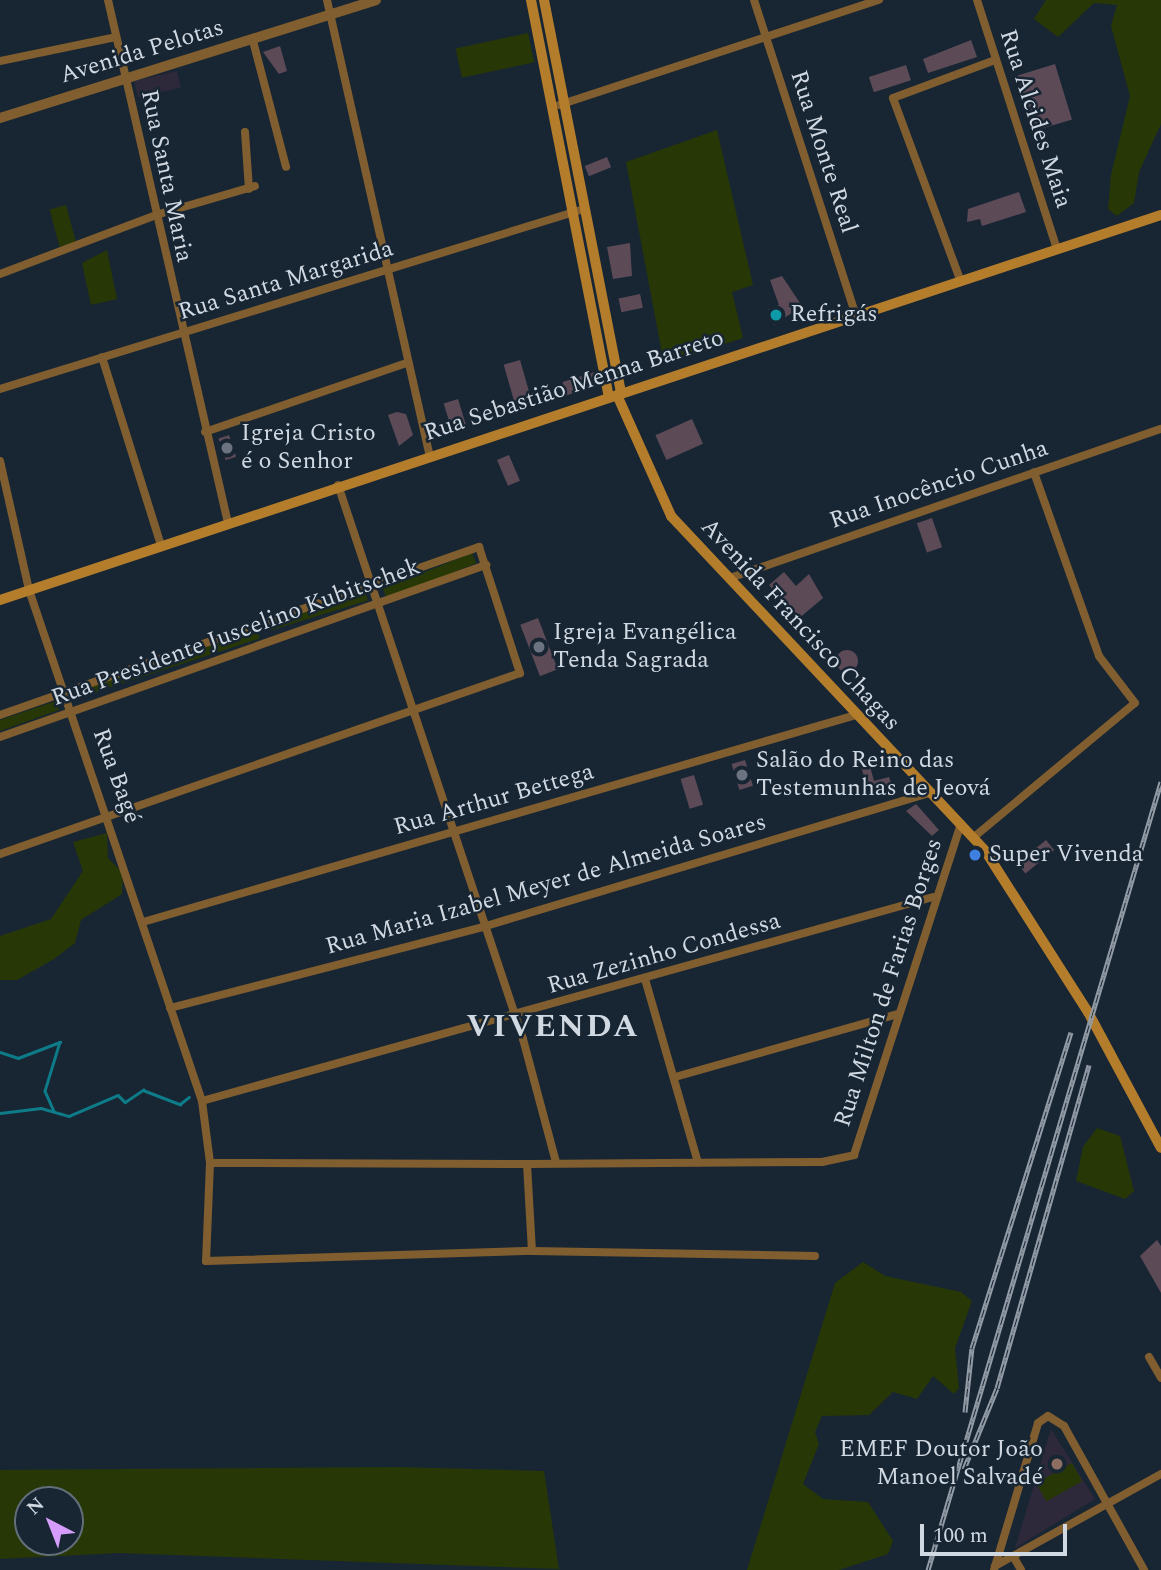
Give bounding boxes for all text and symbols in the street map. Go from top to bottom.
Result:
street label: Avenida Pelotas [57,13,227,91]
street label: Rua Alcides Maia [993,26,1077,212]
street label: Rua Monte Real [783,67,863,237]
street label: Rua Santa Maria [134,87,198,265]
street label: Rua Santa Margarida [175,235,397,327]
place label: Refrigás [790,301,878,329]
marker: Refrigás [768,307,784,323]
street label: Rua Sebastião Menna Barreto [420,324,728,448]
place label: Igreja Cristo é o Senhor [241,420,376,476]
street label: Rua Inocêncio Cunha [826,434,1052,536]
marker: Igreja Cristo é o Senhor [219,440,235,456]
street label: Avenida Francisco Chagas [694,513,906,737]
street label: Rua Presidente Juscelino Kubitschek [48,553,424,713]
place label: Igreja Evangélica Tenda Sagrada [553,619,737,675]
marker: Igreja Evangélica Tenda Sagrada [531,639,547,655]
street label: Rua Bagé [86,725,146,827]
place label: Salão do Reino das Testemunhas de Jeová [756,747,991,803]
street label: Rua Arthur Bettega [391,758,597,842]
marker: Salão do Reino das Testemunhas de Jeová [734,767,750,783]
street label: Rua Maria Izabel Meyer de Almeida Soares [322,808,770,962]
street label: Rua Milton de Farias Borges [829,835,949,1131]
place label: Super Vivenda [989,841,1144,869]
marker: Super Vivenda [967,847,983,863]
street label: Rua Zezinho Condessa [544,907,784,1001]
district label: VIVENDA [467,1008,639,1046]
place label: EMEF Doutor João Manoel Salvadé [839,1436,1043,1492]
marker: EMEF Doutor João Manoel Salvadé [1049,1456,1065,1472]
north arrow [14,1486,84,1556]
text: N [20,1491,51,1522]
scale bar [923,1510,1070,1554]
text: 100 m [933,1520,988,1552]

